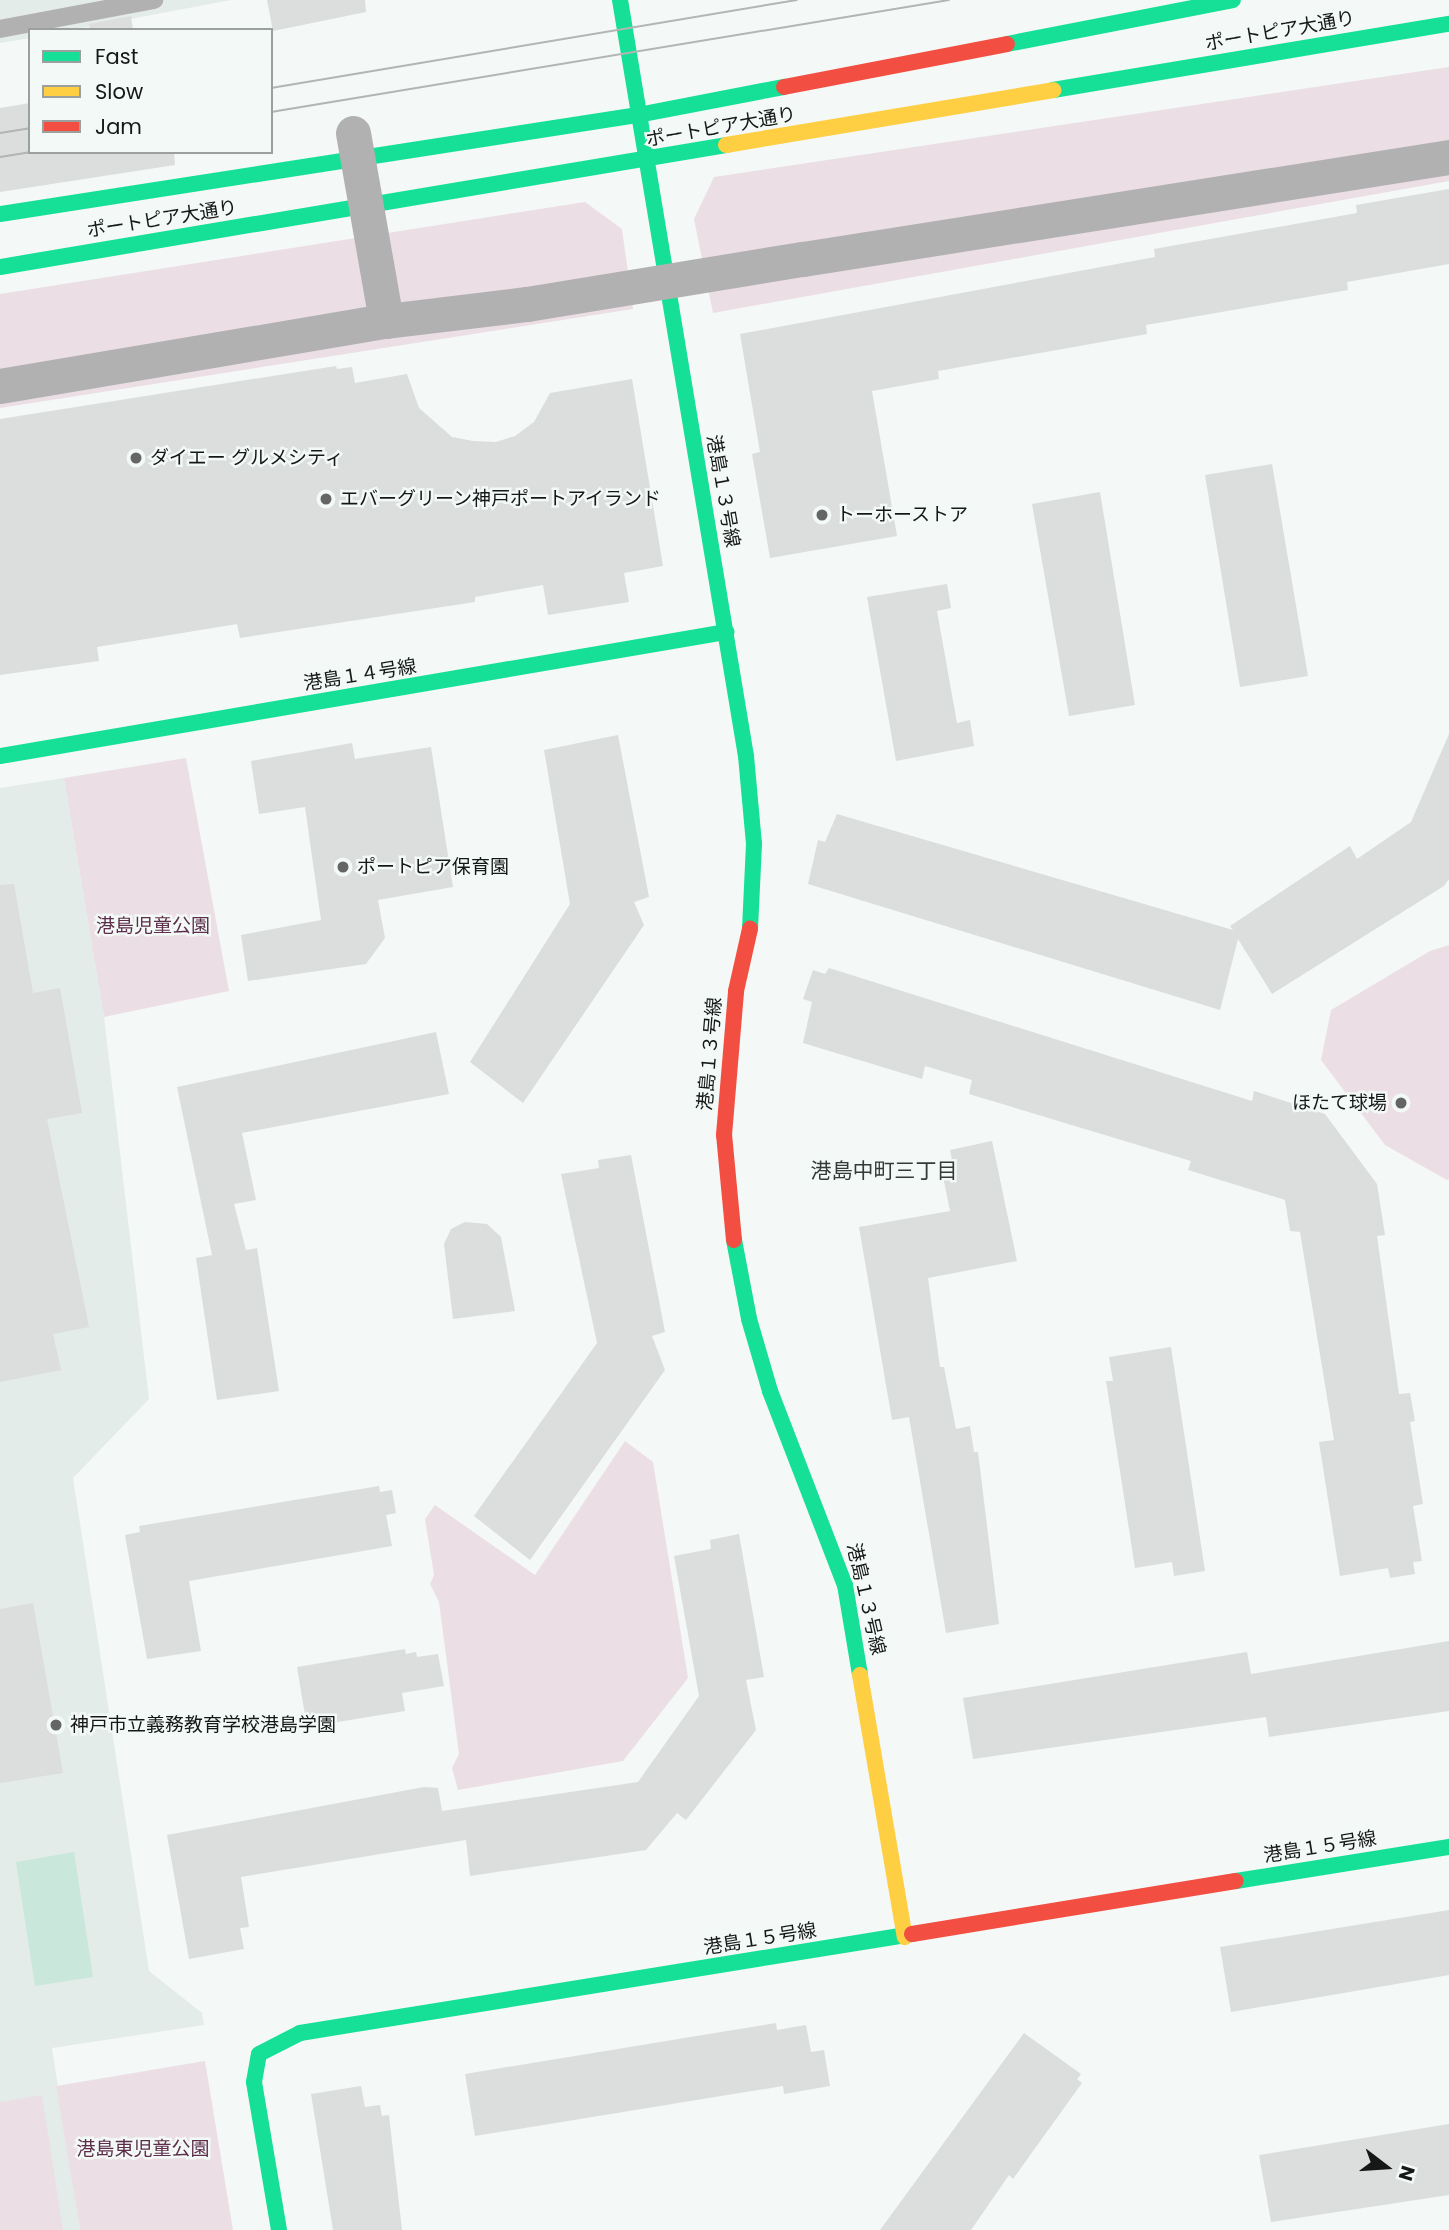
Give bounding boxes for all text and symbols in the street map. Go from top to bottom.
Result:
street label: ポートピア大通り [1203,7,1357,55]
legend [28,28,273,154]
text: Fast [95,42,138,71]
text: Slow [95,77,143,106]
street label: ポートピア大通り [644,103,798,151]
text: Jam [95,112,142,141]
street label: ポートピア大通り [85,196,239,242]
street label: 港島１３号線 [702,433,744,549]
place label: ダイエー グルメシティ [150,447,345,469]
marker: ダイエー グルメシティ [128,450,144,466]
place label: エバーグリーン神戸ポートアイランド [340,488,663,510]
marker: エバーグリーン神戸ポートアイランド [318,491,334,507]
place label: トーホーストア [836,504,969,526]
marker: トーホーストア [814,507,830,523]
street label: 港島１４号線 [302,655,418,695]
place label: ポートピア保育園 [357,856,509,878]
marker: ポートピア保育園 [335,859,351,875]
park label: 港島児童公園 [96,915,210,937]
street label: 港島１３号線 [694,996,726,1112]
place label: ほたて球場 [1292,1092,1387,1114]
marker: ほたて球場 [1393,1095,1409,1111]
district label: 港島中町三丁目 [811,1158,957,1184]
street label: 港島１３号線 [842,1541,890,1657]
place label: 神戸市立義務教育学校港島学園 [70,1714,336,1736]
marker: 神戸市立義務教育学校港島学園 [48,1717,64,1733]
street label: 港島１５号線 [1262,1827,1378,1867]
street label: 港島１５号線 [702,1919,818,1959]
north arrow [1351,2132,1421,2202]
park label: 港島東児童公園 [77,2138,209,2160]
text: N [1392,2162,1422,2184]

